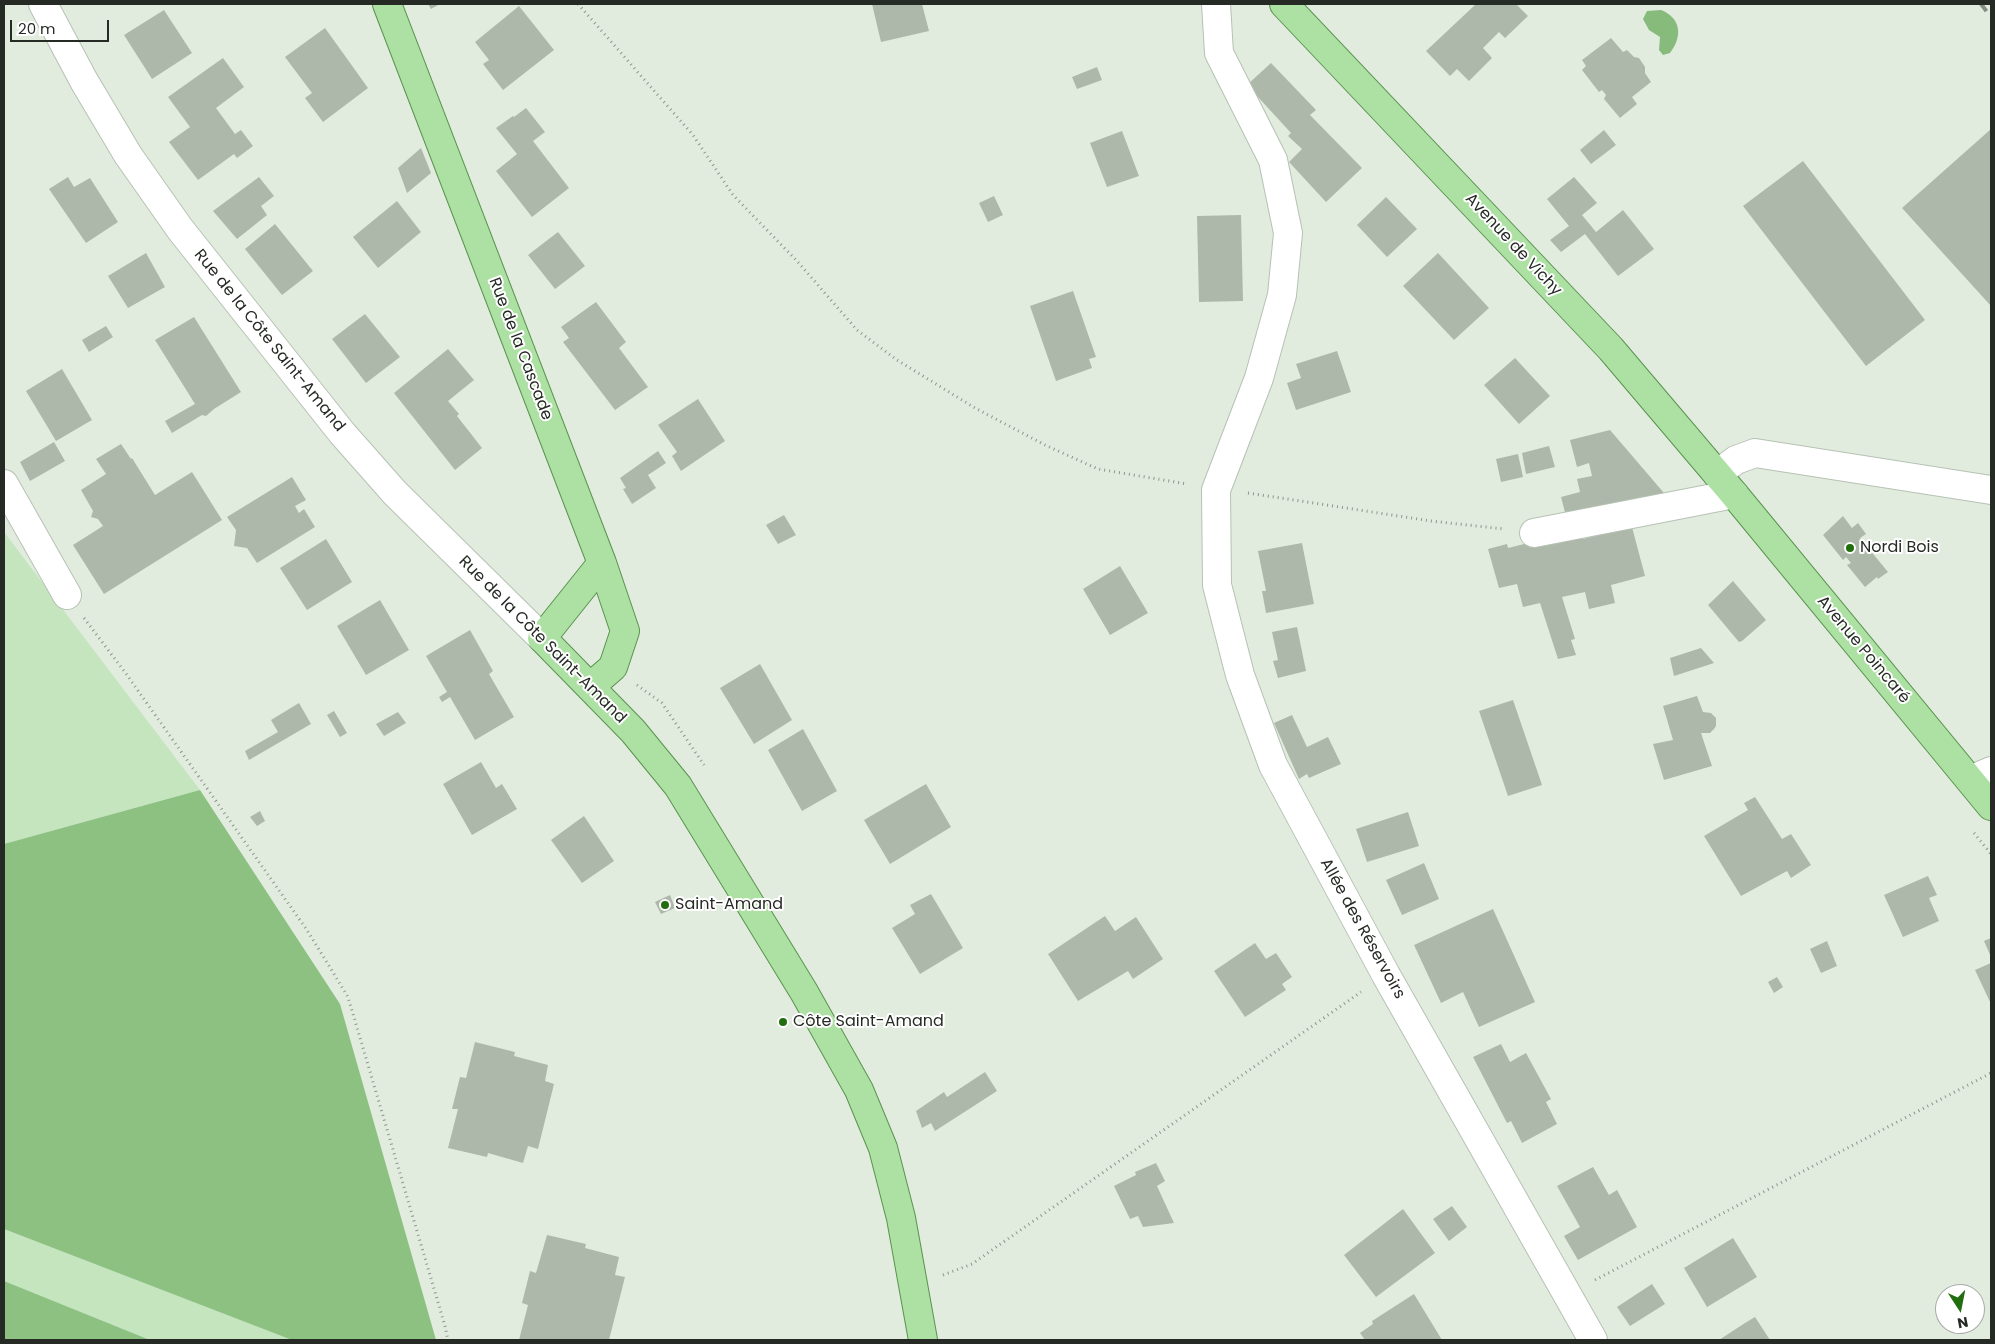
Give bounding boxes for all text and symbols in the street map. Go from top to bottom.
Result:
scale bar [12,10,111,42]
text: 20 m [18,18,56,39]
street label: Avenue de Vichy [1461,190,1565,300]
street label: Rue de la Côte Saint-Amand [189,246,349,436]
street label: Rue de la Cascade [484,275,556,423]
place label: Nordi Bois [1860,538,1939,558]
marker: Nordi Bois [1844,542,1856,554]
street label: Rue de la Côte Saint-Amand [454,552,630,728]
street label: Avenue Poincaré [1812,592,1914,708]
street label: Allée des Réservoirs [1315,855,1409,1003]
place label: Saint-Amand [675,895,783,915]
marker: Saint-Amand [659,899,671,911]
place label: Côte Saint-Amand [793,1012,944,1032]
marker: Côte Saint-Amand [777,1016,789,1028]
north arrow [1935,1284,1985,1334]
text: N [1956,1312,1970,1334]

